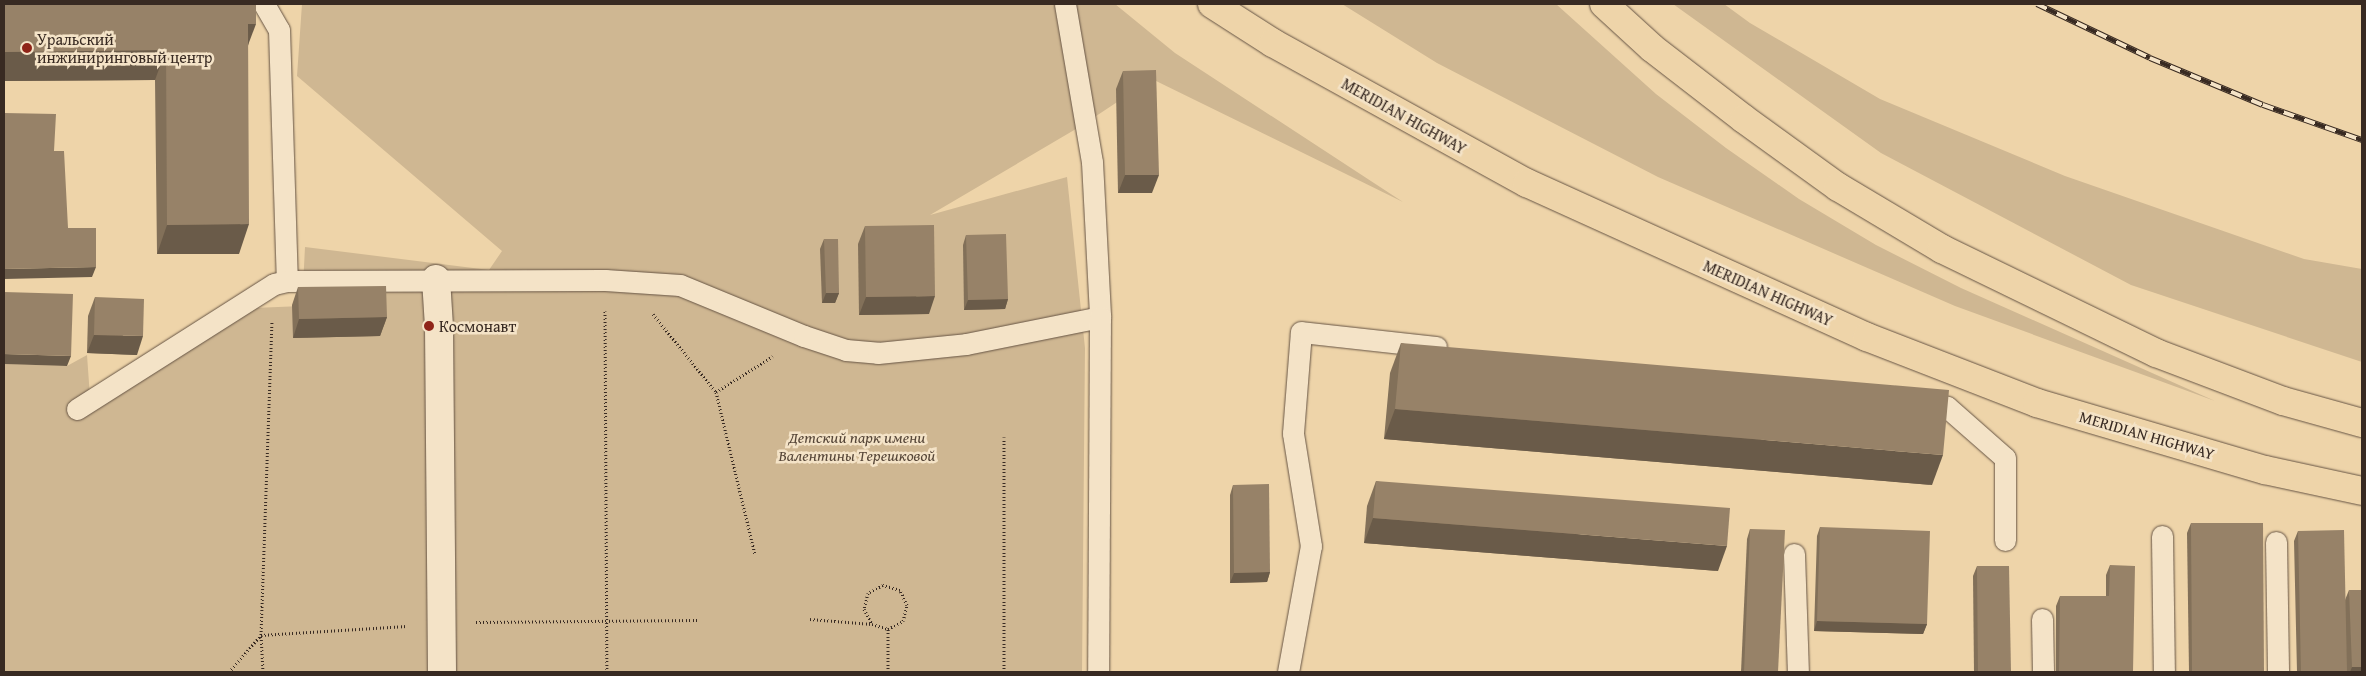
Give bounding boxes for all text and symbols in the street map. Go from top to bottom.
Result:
place label: Уральский инжиниринговый центр [37,29,212,67]
marker: Уральский инжиниринговый центр [21,42,33,54]
street label: MERIDIAN HIGHWAY [1338,74,1470,158]
street label: MERIDIAN HIGHWAY [1700,256,1836,330]
place label: Космонавт [439,316,516,336]
marker: Космонавт [423,320,435,332]
street label: MERIDIAN HIGHWAY [2077,407,2217,463]
park label: Детский парк имени Валентины Терешковой [779,427,935,465]

